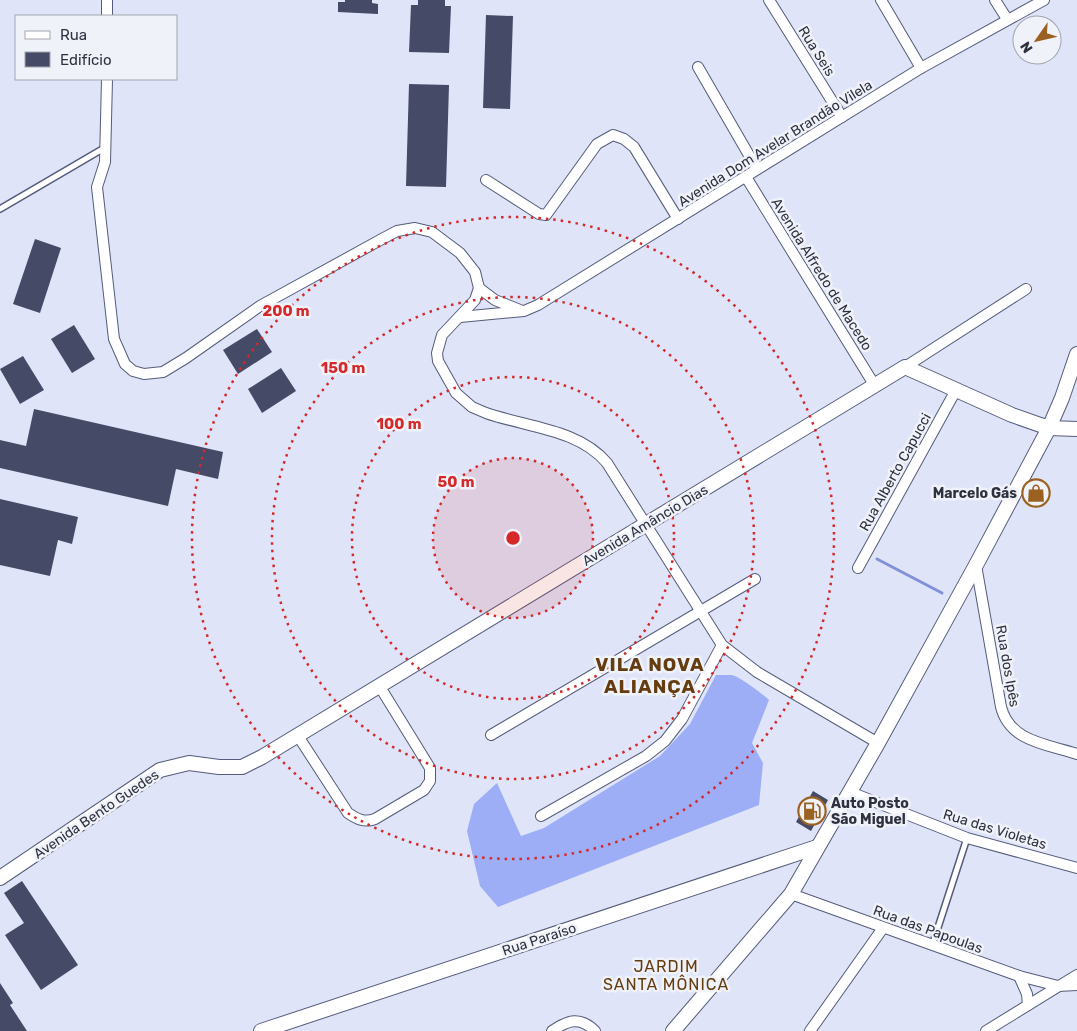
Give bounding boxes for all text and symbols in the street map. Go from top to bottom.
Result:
legend [15,15,178,80]
north arrow [1012,15,1062,65]
street label: Rua Seis [795,23,839,79]
text: Rua [60,26,87,44]
text: N [1017,38,1037,56]
text: Edifício [60,51,112,69]
street label: Avenida Dom Avelar Brandão Vilela [675,76,875,210]
street label: Avenida Alfredo de Macedo [768,195,876,354]
text: 200 m [262,302,310,320]
text: 150 m [321,359,365,377]
street label: Rua Alberto Capucci [856,410,935,534]
text: 100 m [377,415,421,433]
text: 50 m [438,473,474,491]
shop icon: Marcelo Gás [1021,478,1051,508]
street label: Avenida Amâncio Dias [579,481,711,570]
place label: Marcelo Gás [933,485,1017,502]
centre of rings [504,529,522,547]
street label: Rua dos Ipês [992,624,1023,708]
district label: VILA NOVA ALIANÇA [595,653,705,698]
street label: Avenida Bento Guedes [30,766,162,863]
place label: Auto Posto São Miguel [831,795,909,828]
fuel station icon: Auto Posto São Miguel [797,796,827,826]
street label: Rua das Violetas [941,806,1049,853]
street label: Rua das Papoulas [871,902,985,957]
street label: Rua Paraíso [500,920,578,959]
district label: JARDIM SANTA MÔNICA [603,957,729,994]

